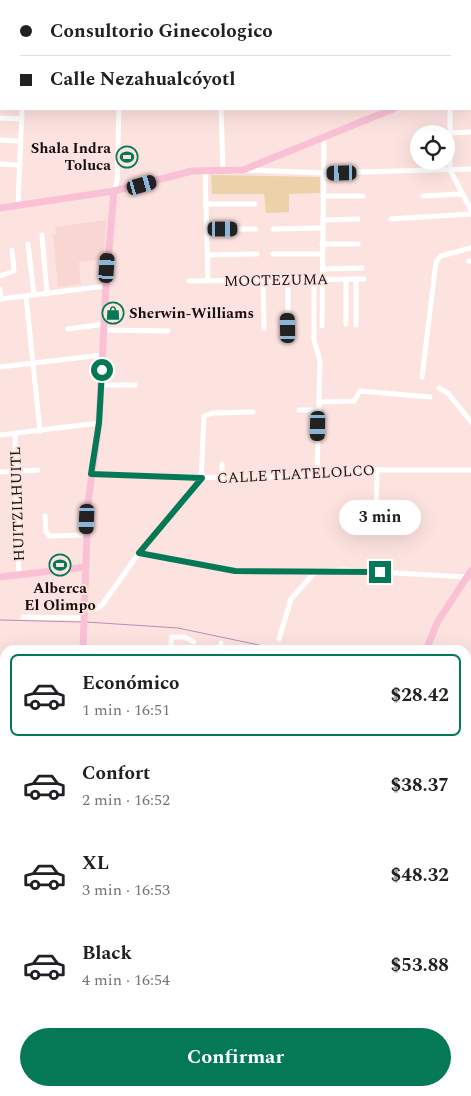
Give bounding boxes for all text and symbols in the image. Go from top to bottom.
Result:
text: Consultorio Ginecologico [50,17,273,46]
text: Calle Nezahualcóyotl [50,65,235,94]
map controls [410,125,455,170]
button: locate [410,125,455,170]
place label: Shala Indra Toluca [31,137,111,177]
sports icon: Shala Indra Toluca [115,145,139,169]
car [326,165,357,181]
car [125,174,158,196]
car [208,222,238,237]
car [98,253,115,283]
street label: MOCTEZUMA [224,268,328,293]
shop icon: Sherwin-Williams [101,301,125,325]
place label: Sherwin-Williams [129,302,254,325]
car [280,313,295,343]
route start [91,359,113,381]
car [310,411,325,441]
street label: HUITZILHUITL [4,446,31,562]
street label: CALLE TLATELOLCO [216,459,376,490]
callout: 3 min [339,500,421,534]
car [78,504,95,534]
text: 3 min [359,505,401,529]
sports icon: Alberca El Olimpo [48,553,72,577]
route end [369,561,391,583]
place label: Alberca El Olimpo [24,577,96,617]
text: Económico [82,669,179,698]
icon: car [22,673,67,718]
text: $28.42 [391,681,449,710]
text: 1 min · 16:51 [82,698,170,722]
text: Confort [82,759,150,788]
icon: car [22,763,67,808]
text: $38.37 [391,771,449,800]
text: 2 min · 16:52 [82,788,170,812]
text: XL [82,849,109,878]
icon: car [22,853,67,898]
text: $48.32 [391,861,449,890]
text: 3 min · 16:53 [82,878,170,902]
text: Black [82,939,132,968]
icon: car [22,943,67,988]
text: $53.88 [391,951,449,980]
text: 4 min · 16:54 [82,968,170,992]
button: Confirmar [20,1028,451,1086]

